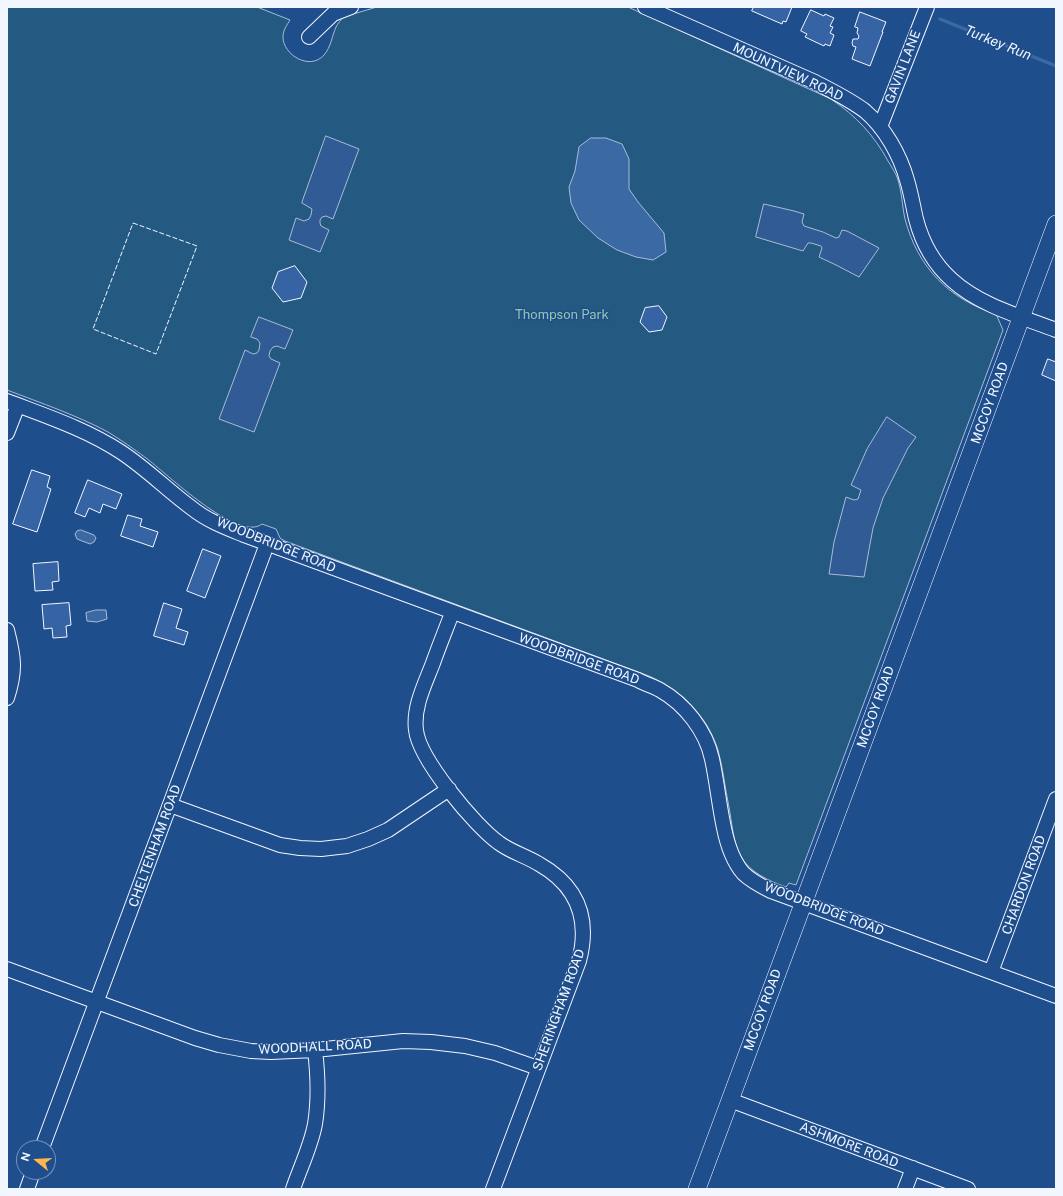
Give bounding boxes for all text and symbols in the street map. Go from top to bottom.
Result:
water label: Turkey Run [962,22,1034,64]
street label: GAVIN LANE [882,28,924,106]
street label: MOUNTVIEW ROAD [730,40,846,104]
park label: Thompson Park [515,307,609,323]
street label: MCCOY ROAD [968,360,1012,446]
street label: WOODBRIDGE ROAD [214,514,338,576]
street label: WOODBRIDGE ROAD [517,630,641,688]
street label: MCCOY ROAD [854,664,898,750]
street label: CHELTENHAM ROAD [126,783,184,909]
street label: CHARDON ROAD [999,833,1049,937]
street label: WOODBRIDGE ROAD [762,879,886,939]
street label: SHERINGHAM ROAD [530,947,588,1073]
street label: MCCOY ROAD [741,967,785,1053]
street label: WOODHALL ROAD [258,1036,372,1058]
street label: ASHMORE ROAD [797,1119,901,1171]
north arrow [16,1140,56,1180]
text: N [18,1151,33,1163]

